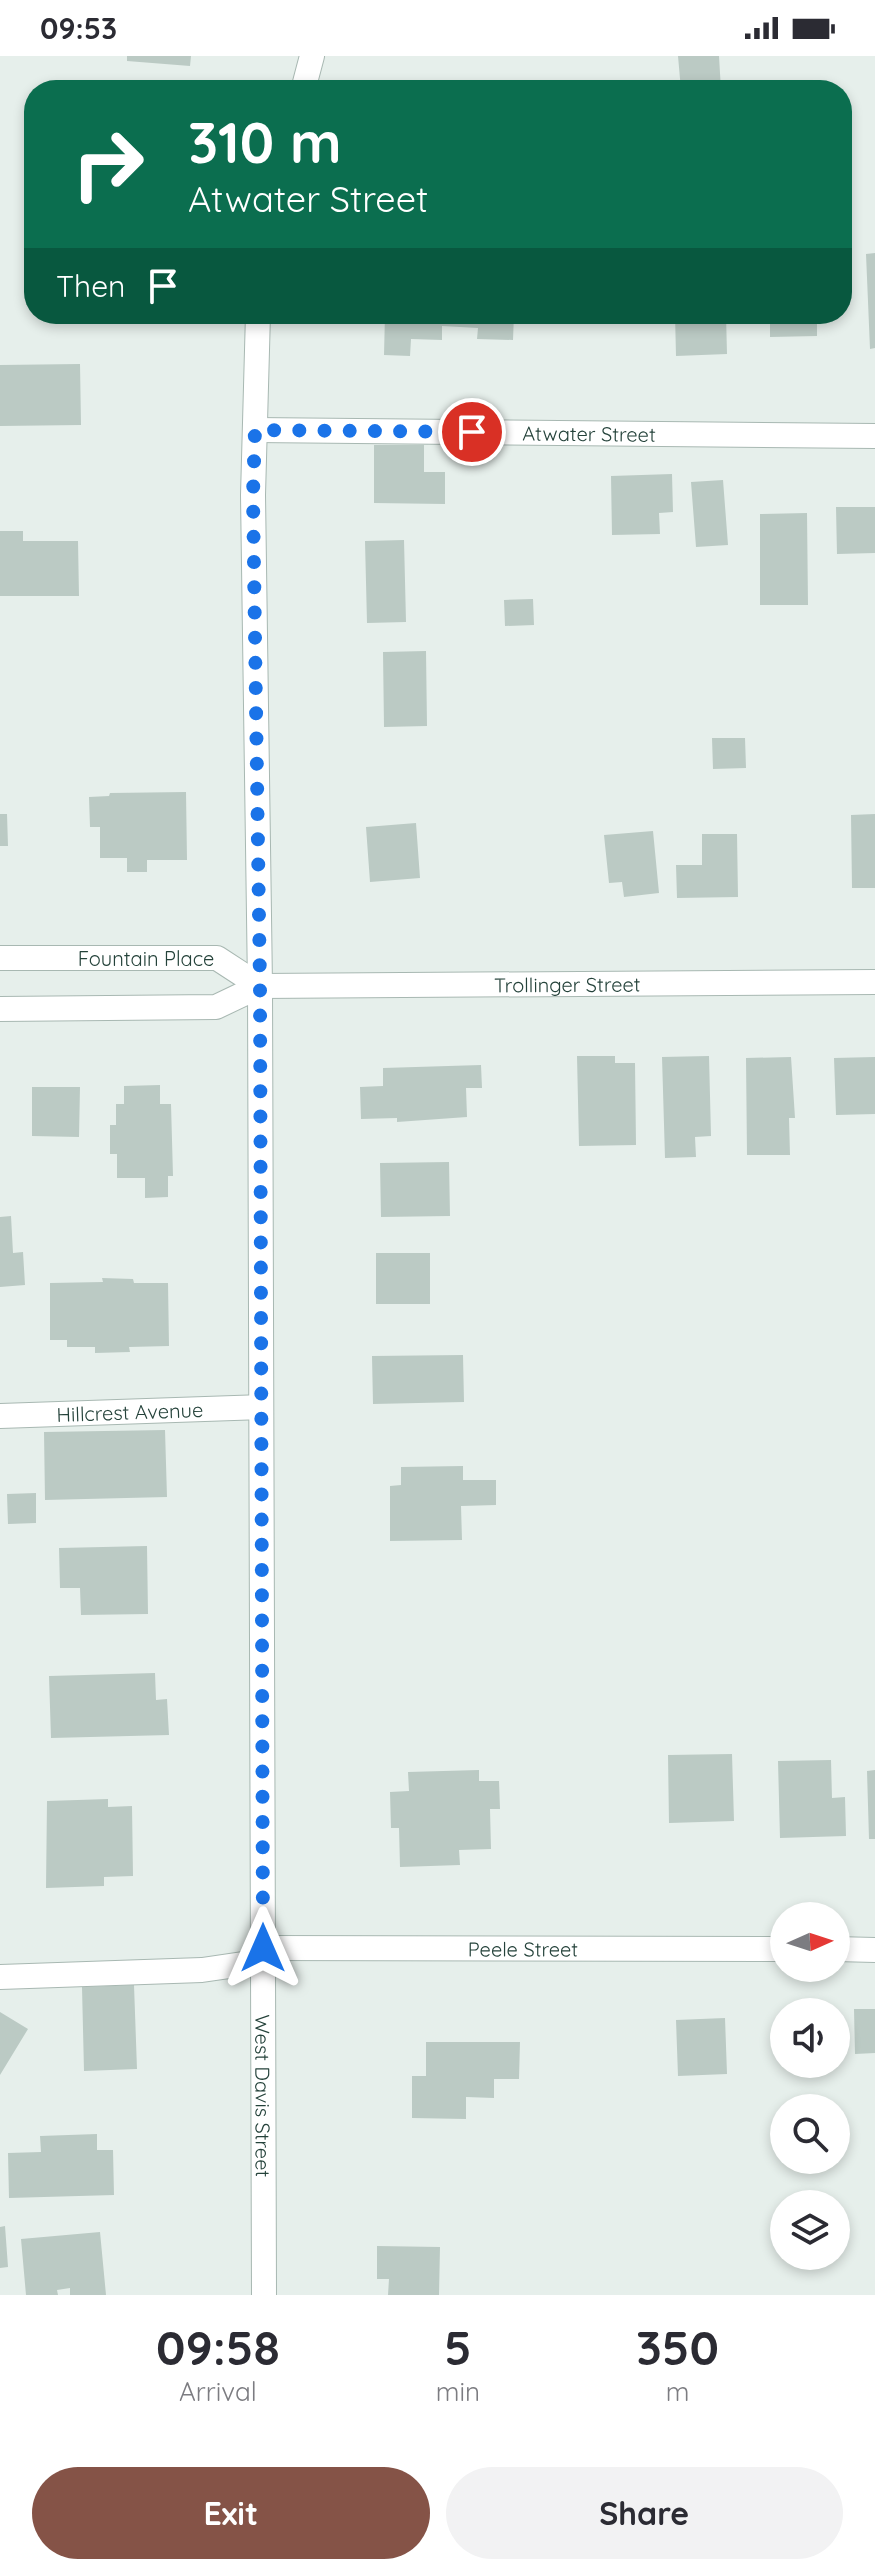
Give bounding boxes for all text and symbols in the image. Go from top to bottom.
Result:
text: 09:53 [40,9,117,47]
text: 310 m [188,107,342,177]
icon: right [56,112,160,216]
text: Atwater Street [188,176,428,221]
icon: arrive [141,264,185,308]
text: Then [56,267,125,305]
pin [438,398,506,466]
icon: arrive [450,410,494,454]
street label: Atwater Street [522,420,656,446]
street label: Fountain Place [78,946,214,971]
street label: Trollinger Street [494,971,641,997]
street label: Hillcrest Avenue [56,1396,204,1427]
north arrow [770,1902,850,1982]
map controls [770,1902,850,2270]
position arrow [221,1906,305,1990]
street label: Peele Street [468,1936,578,1961]
button: sound [770,1998,850,2078]
street label: West Davis Street [251,2014,276,2177]
button: search [770,2094,850,2174]
button: layers [770,2190,850,2270]
text: 09:58 [156,2317,280,2377]
text: 5 [444,2317,472,2377]
text: 350 [636,2317,719,2377]
text: Arrival [179,2375,257,2408]
text: min [436,2375,480,2408]
text: m [666,2375,689,2408]
button: Exit [32,2467,430,2559]
button: Share [446,2467,843,2559]

